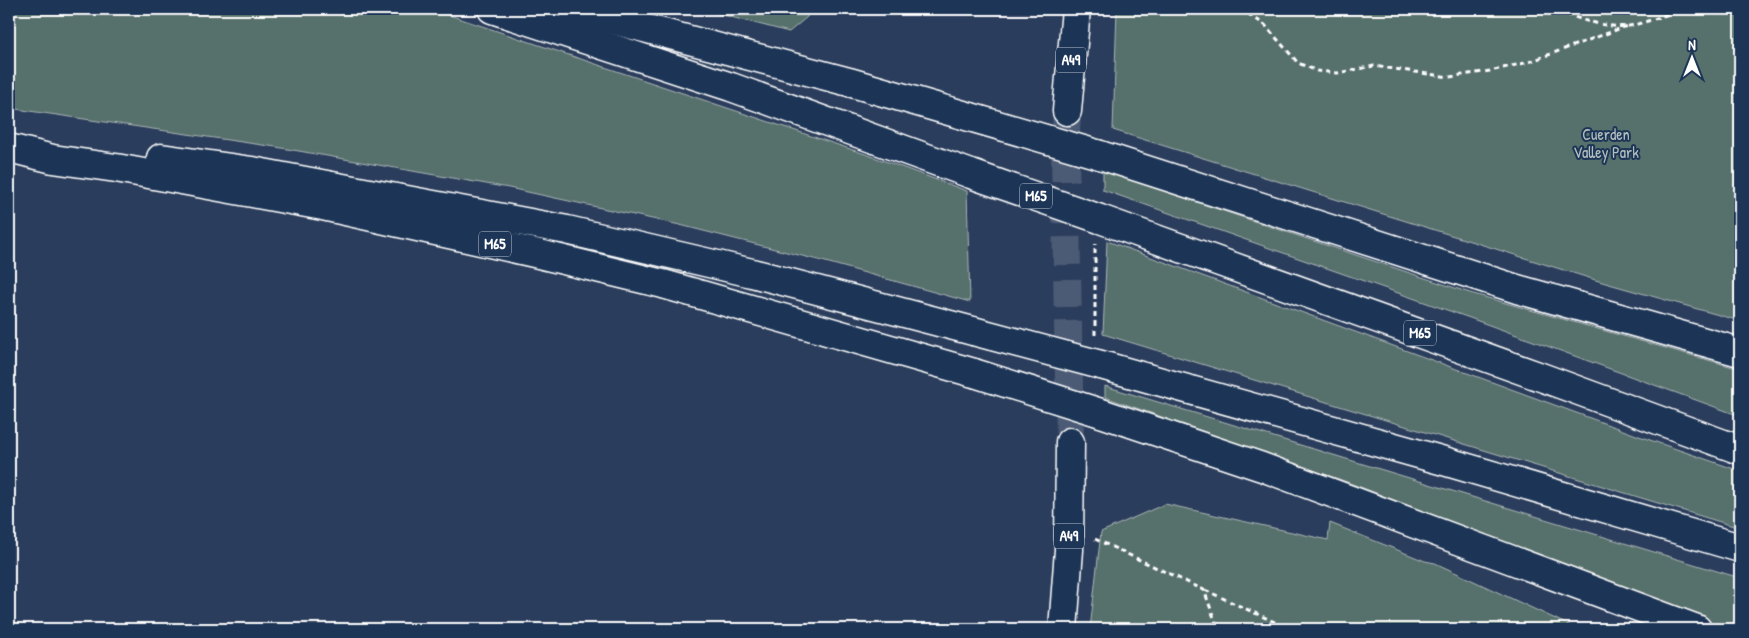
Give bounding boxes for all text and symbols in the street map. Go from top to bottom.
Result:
north arrow [1666,32,1716,82]
text: N [1688,35,1696,54]
road number: A49 [1056,48,1086,72]
park label: Cuerden Valley Park [1573,123,1639,163]
road number: M65 [1020,184,1052,208]
road number: M65 [479,232,511,256]
road number: M65 [1404,320,1436,346]
road number: A49 [1054,524,1084,548]

